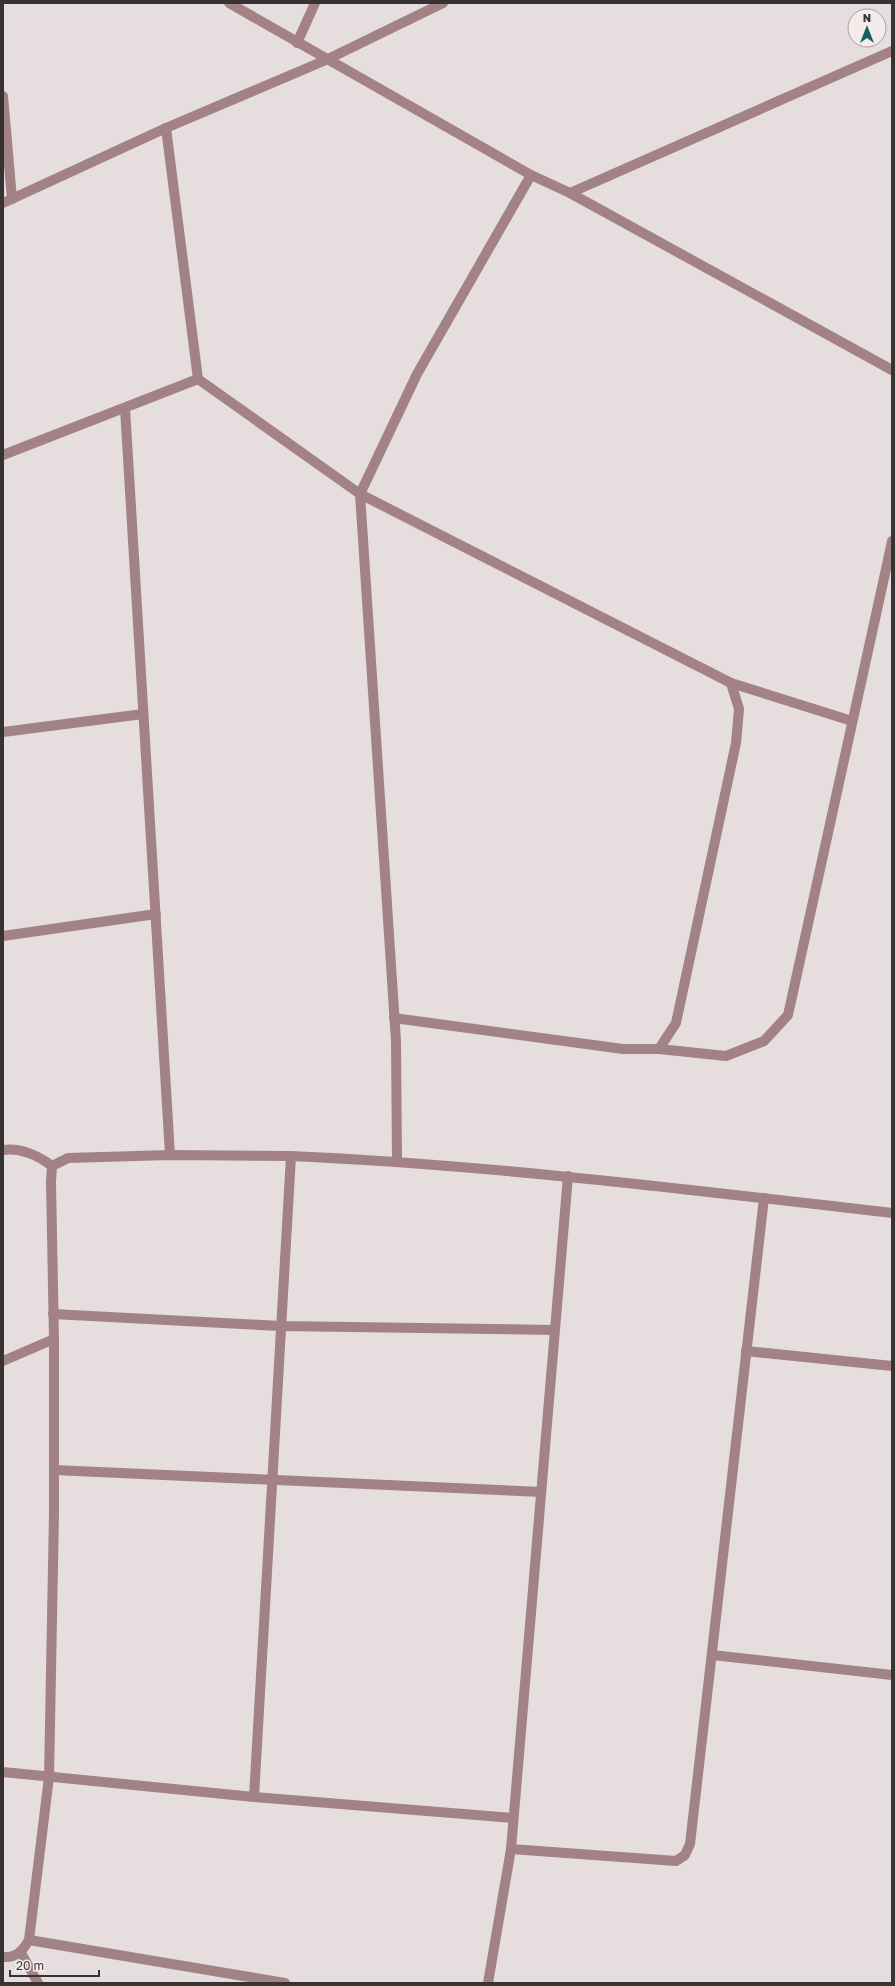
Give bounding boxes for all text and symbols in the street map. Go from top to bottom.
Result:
north arrow [847,8,887,48]
text: N [863,11,871,24]
scale bar [10,1952,99,1978]
text: 20 m [16,1958,44,1973]

